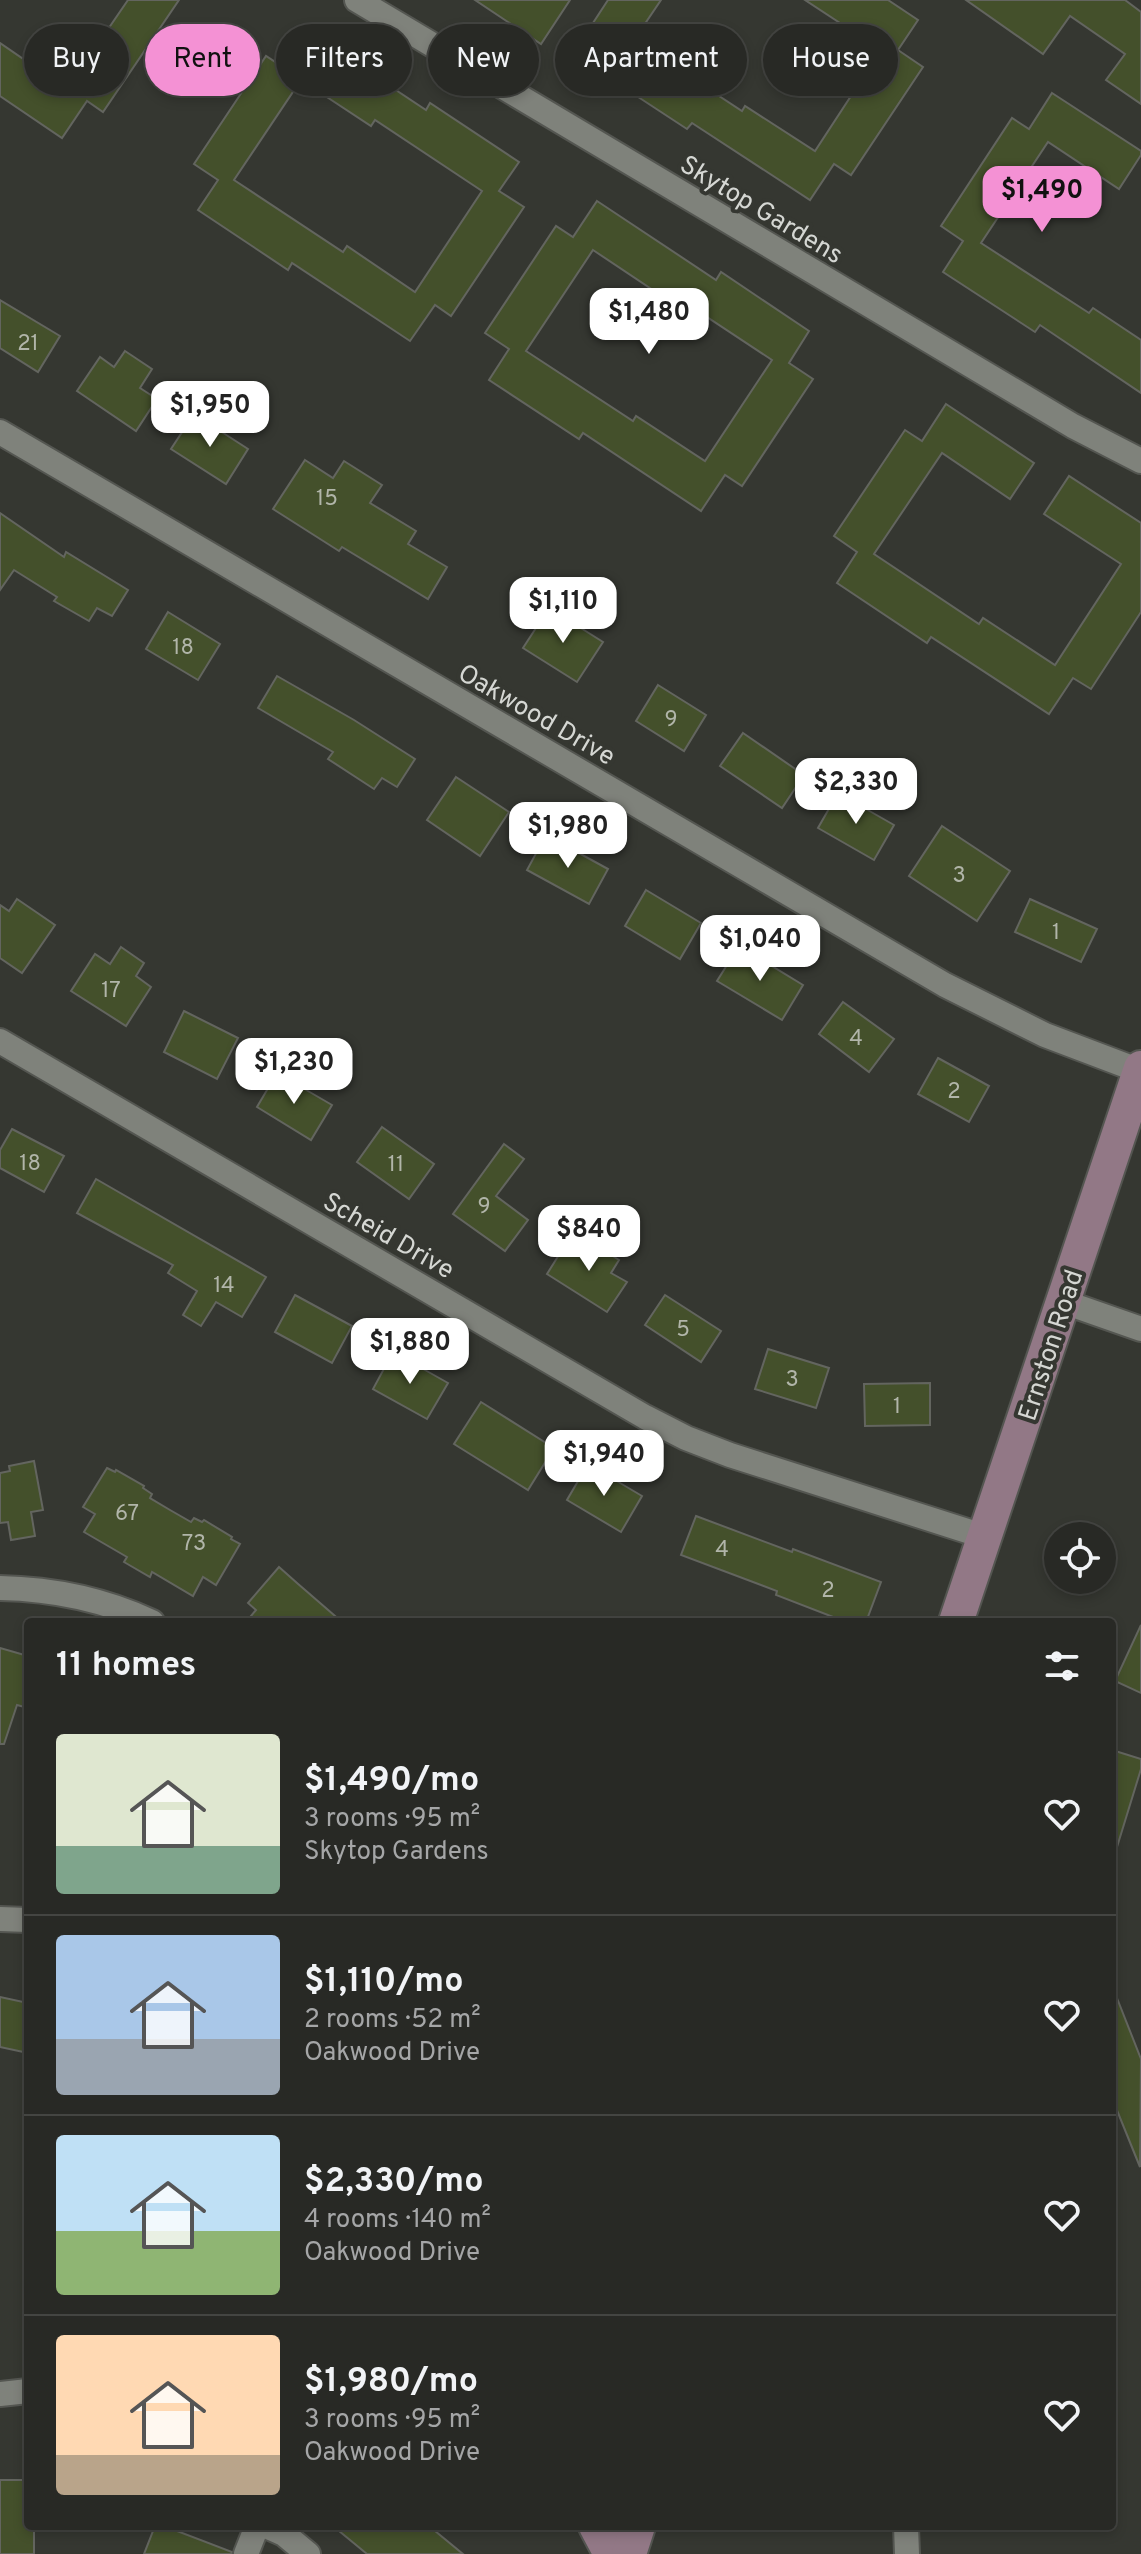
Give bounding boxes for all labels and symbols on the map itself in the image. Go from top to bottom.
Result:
street label: Skytop Gardens [673,149,848,273]
pin: $1,490 [977,166,1107,234]
pin: $1,480 [584,288,714,356]
house number: 21 [17,331,39,358]
pin: $1,950 [145,381,275,449]
house number: 15 [316,486,338,513]
pin: $1,110 [498,577,628,645]
house number: 18 [172,635,194,662]
street label: Oakwood Drive [451,658,620,774]
house number: 9 [664,707,678,734]
pin: $2,330 [791,758,921,826]
pin: $1,980 [503,802,633,870]
house number: 3 [952,863,966,890]
pin: $1,040 [695,915,825,983]
house number: 1 [1052,920,1060,947]
house number: 17 [101,978,121,1005]
house number: 4 [849,1026,863,1053]
pin: $1,230 [229,1038,359,1106]
house number: 2 [947,1079,961,1106]
house number: 18 [19,1151,41,1178]
house number: 11 [388,1152,404,1179]
street label: Scheid Drive [316,1186,459,1288]
house number: 9 [477,1194,491,1221]
pin: $840 [542,1205,636,1273]
street label: Ernston Road [1012,1266,1092,1425]
house number: 14 [213,1273,235,1300]
house number: 5 [676,1317,690,1344]
pin: $1,880 [345,1318,475,1386]
house number: 3 [785,1367,799,1394]
house number: 1 [893,1394,901,1421]
pin: $1,940 [539,1430,669,1498]
house number: 67 [115,1501,139,1528]
house number: 73 [182,1531,206,1558]
house number: 4 [715,1537,729,1564]
house number: 2 [821,1578,835,1605]

